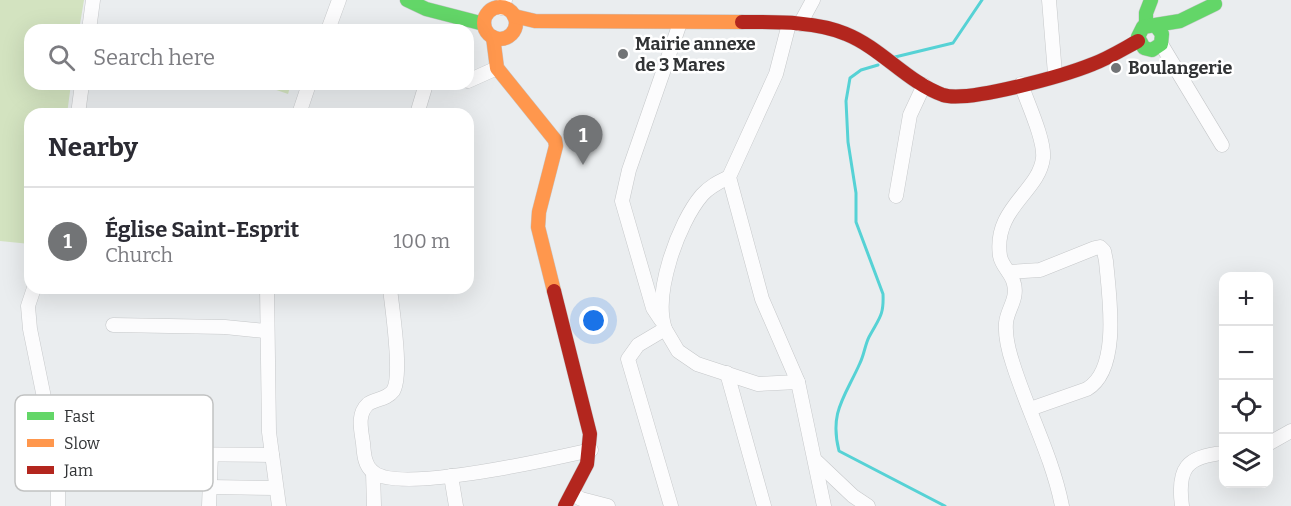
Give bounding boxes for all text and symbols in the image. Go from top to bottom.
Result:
search box [24,24,474,90]
place label: Mairie annexe de 3 Mares [635,33,756,76]
icon: search [45,41,78,74]
text: Search here [93,44,215,71]
marker: Mairie annexe de 3 Mares [616,47,630,61]
place label: Boulangerie [1128,57,1232,79]
marker: Boulangerie [1109,61,1123,75]
pin: 1 [564,116,602,165]
text: Nearby [48,132,138,163]
text: Église Saint-Esprit [105,216,299,243]
text: 1 [63,229,72,253]
text: 100 m [393,229,450,253]
text: Church [105,243,173,267]
map controls [1219,272,1273,488]
button: + [1219,272,1273,326]
your location [579,306,608,335]
button: − [1219,326,1273,380]
button: locate [1219,380,1273,434]
legend [15,395,213,491]
text: Fast [64,407,95,426]
text: Slow [64,434,100,453]
button: layers [1219,434,1273,488]
text: Jam [63,461,93,480]

